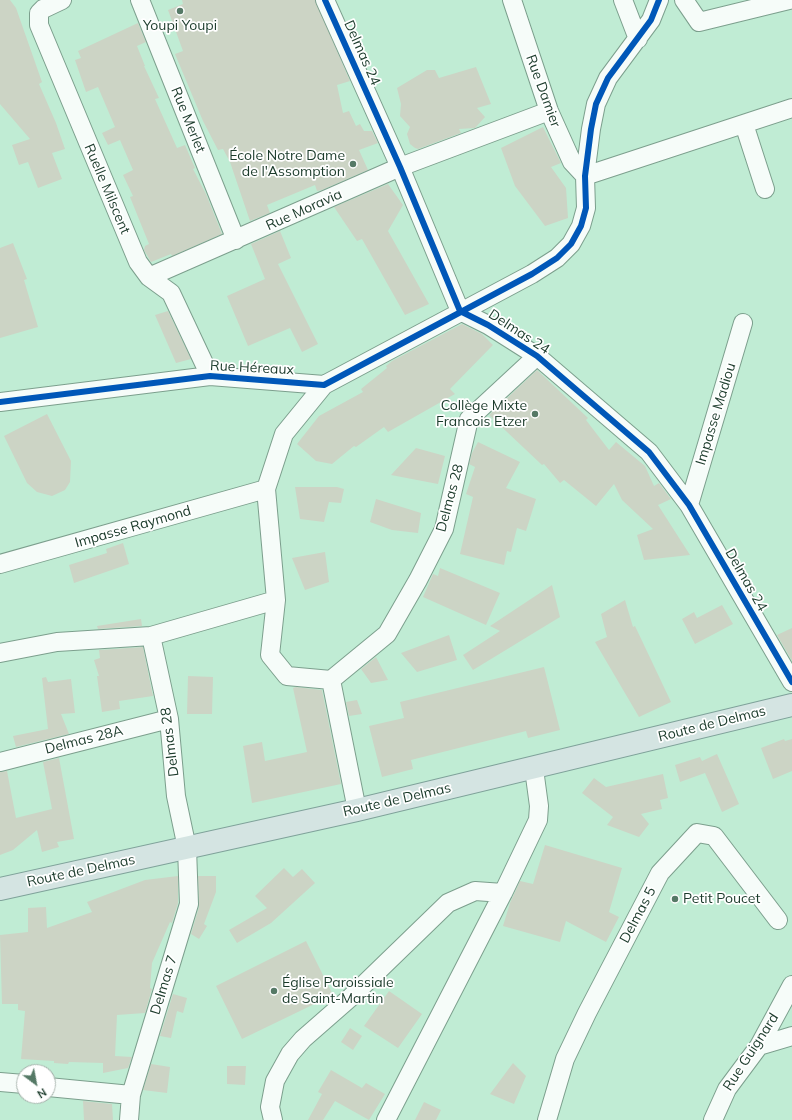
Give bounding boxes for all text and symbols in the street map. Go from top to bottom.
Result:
marker: Youpi Youpi [175,6,185,16]
place label: Youpi Youpi [143,18,217,34]
street label: Delmas 24 [340,18,384,88]
street label: Rue Damier [522,52,564,130]
street label: Rue Merlet [167,85,209,155]
street label: Ruelle Milscent [80,141,134,237]
place label: École Notre Dame de l'Assomption [229,148,345,180]
marker: École Notre Dame de l'Assomption [348,159,358,169]
street label: Rue Moravia [263,186,345,234]
street label: Delmas 24 [485,306,553,358]
street label: Rue Héreaux [210,357,294,379]
street label: Impasse Madiou [692,361,740,467]
place label: Collège Mixte Francois Etzer [436,398,527,430]
marker: Collège Mixte Francois Etzer [530,409,540,419]
street label: Delmas 28 [433,462,467,534]
street label: Impasse Raymond [73,502,193,552]
street label: Delmas 24 [721,546,771,614]
street label: Route de Delmas [656,702,768,746]
street label: Delmas 28 [157,706,183,778]
street label: Delmas 28A [43,722,125,758]
street label: Route de Delmas [341,779,453,821]
street label: Route de Delmas [25,851,137,891]
street label: Delmas 5 [616,884,660,946]
place label: Petit Poucet [683,891,760,907]
marker: Petit Poucet [670,894,680,904]
street label: Delmas 7 [147,953,181,1017]
place label: Église Paroissiale de Saint-Martin [282,975,394,1008]
marker: Église Paroissiale de Saint-Martin [269,986,279,996]
street label: Rue Guignard [720,1010,782,1094]
north arrow [16,1064,56,1104]
text: N [35,1085,49,1101]

